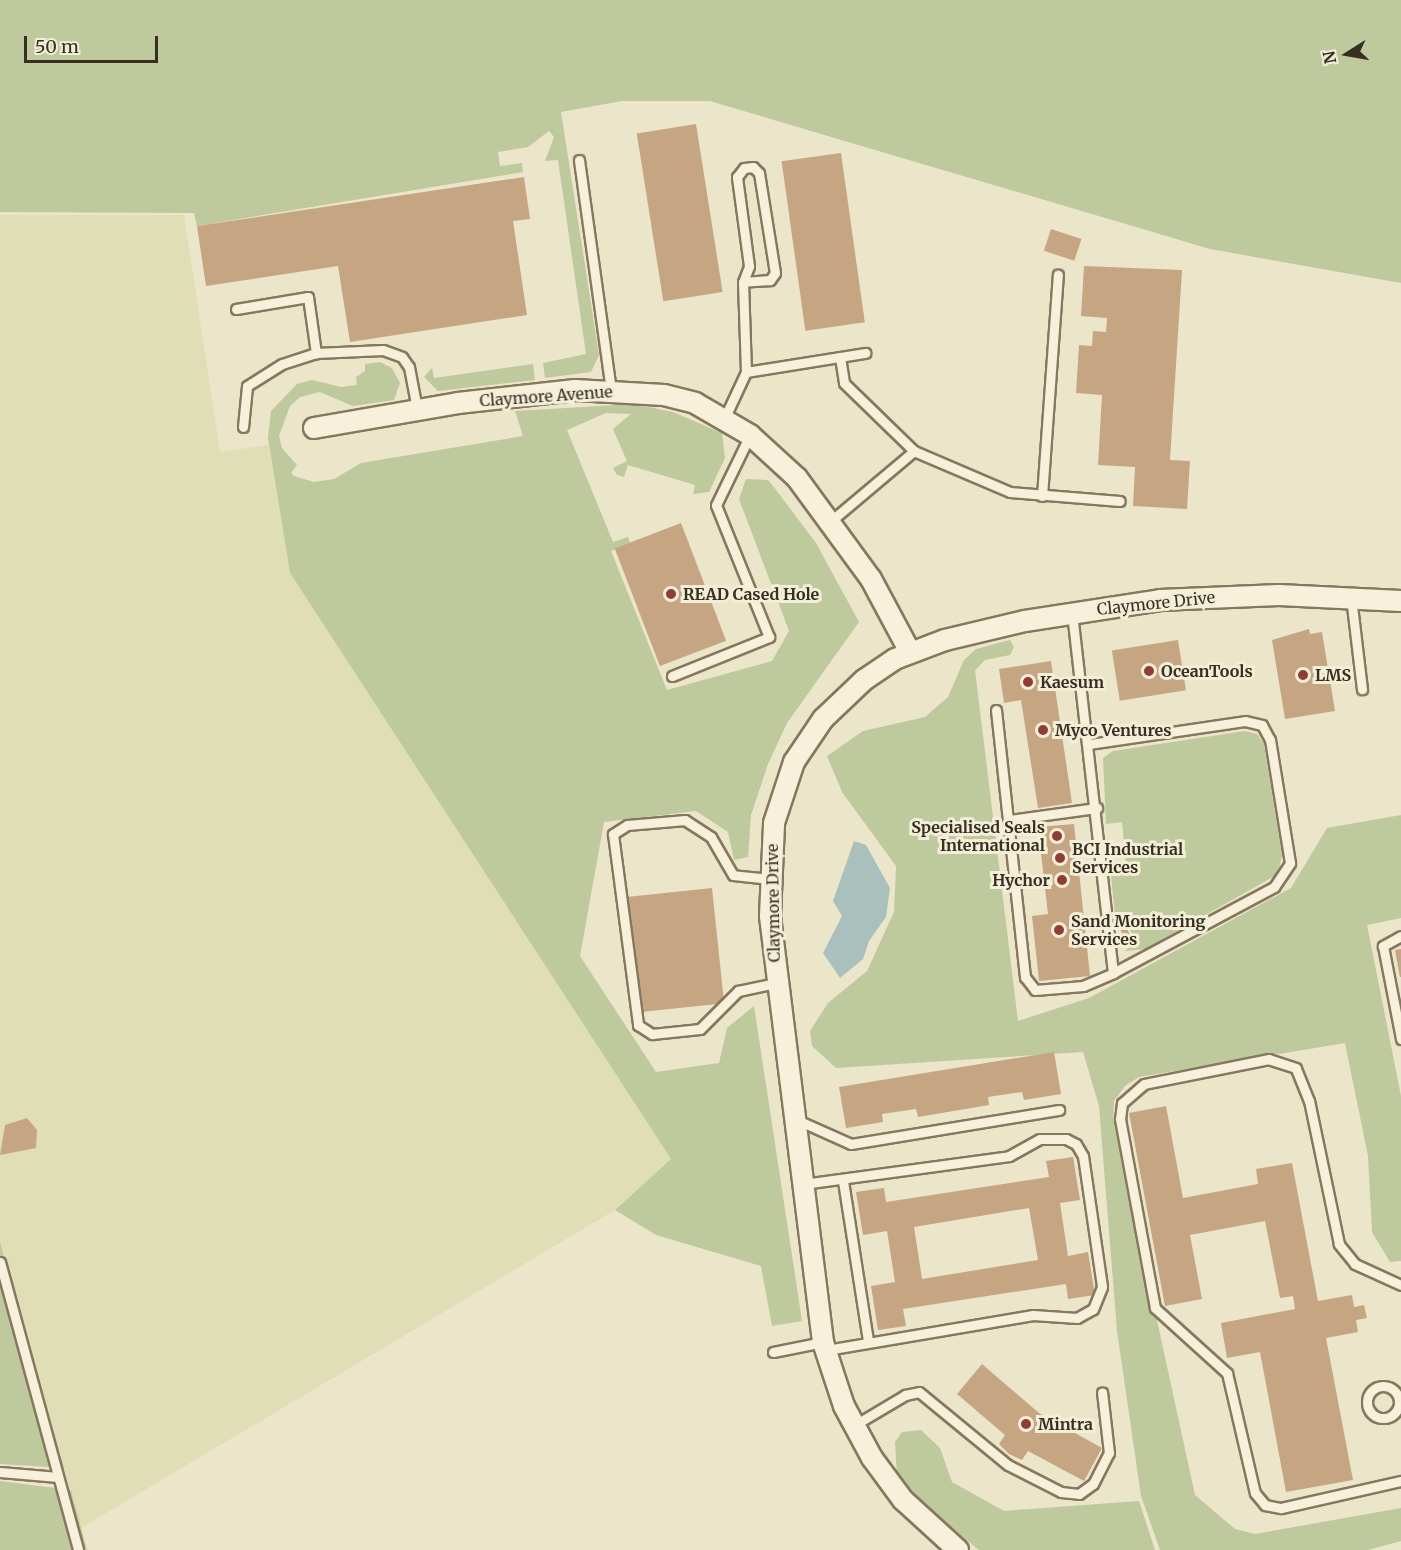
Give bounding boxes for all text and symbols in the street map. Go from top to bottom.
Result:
scale bar [27,24,160,62]
north arrow [1317,24,1377,84]
text: 50 m [35,35,79,58]
text: N [1318,49,1340,66]
street label: Claymore Avenue [479,382,613,410]
place label: READ Cased Hole [683,584,819,604]
marker: READ Cased Hole [664,587,678,601]
street label: Claymore Drive [1096,587,1216,619]
place label: OceanTools [1161,661,1253,681]
marker: OceanTools [1142,664,1156,678]
place label: LMS [1315,665,1351,685]
marker: LMS [1296,668,1310,682]
place label: Kaesum [1040,672,1104,692]
marker: Kaesum [1021,675,1035,689]
place label: Myco Ventures [1055,720,1172,740]
marker: Myco Ventures [1036,723,1050,737]
place label: Specialised Seals International [911,817,1045,855]
marker: Specialised Seals International [1050,829,1064,843]
place label: BCI Industrial Services [1072,839,1183,877]
street label: Claymore Drive [762,844,784,962]
marker: BCI Industrial Services [1053,851,1067,865]
place label: Hychor [992,870,1050,890]
marker: Hychor [1055,873,1069,887]
place label: Sand Monitoring Services [1071,911,1205,949]
marker: Sand Monitoring Services [1052,923,1066,937]
place label: Mintra [1038,1414,1093,1434]
marker: Mintra [1019,1417,1033,1431]

